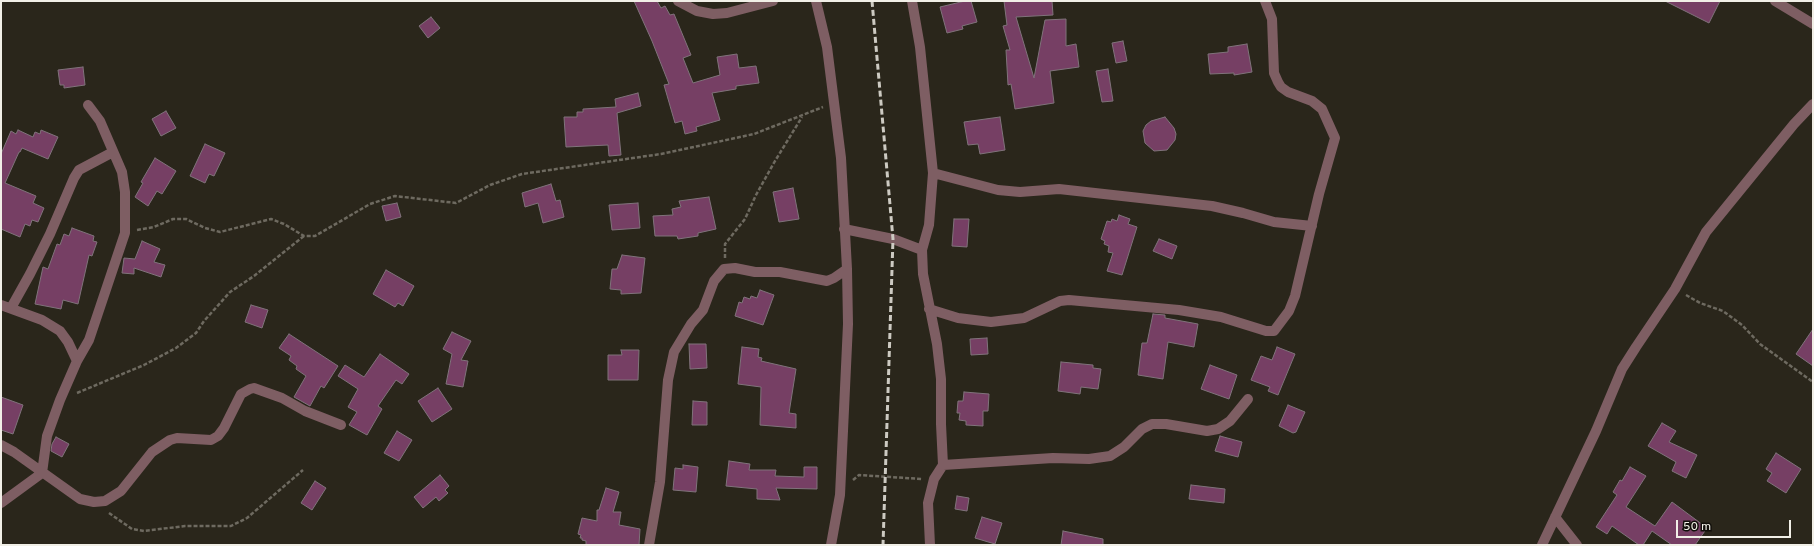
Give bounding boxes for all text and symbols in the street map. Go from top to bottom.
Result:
scale bar [1678,512,1793,538]
text: 50 m [1683,519,1711,535]

